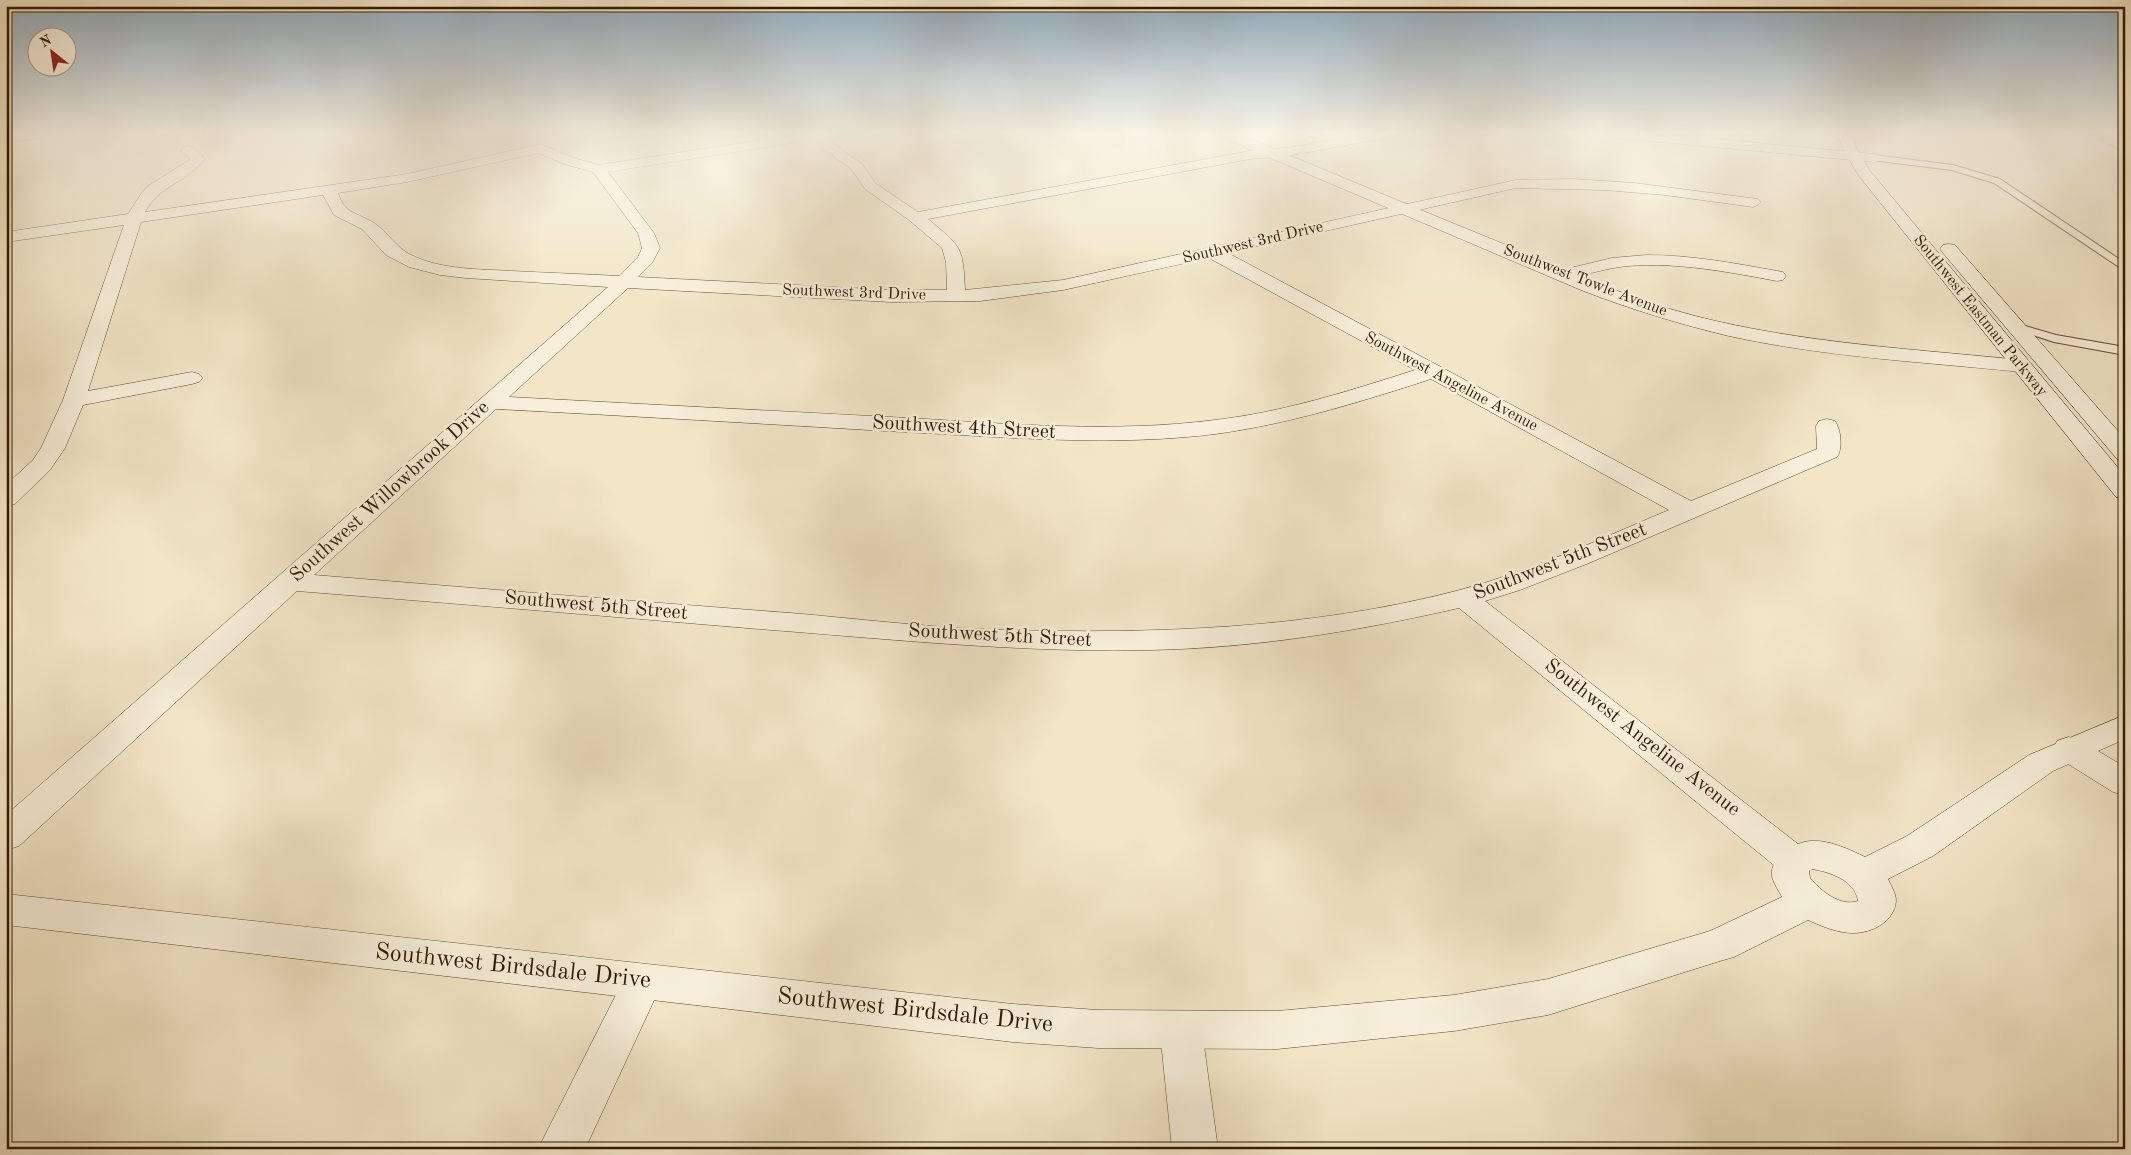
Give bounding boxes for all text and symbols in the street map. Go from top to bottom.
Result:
north arrow [28,28,78,78]
text: N [38,33,54,50]
street label: Southwest 3rd Drive [1181,219,1325,267]
street label: Southwest Eastman Parkway [1910,232,2050,400]
street label: Southwest Towle Avenue [1501,242,1669,320]
street label: Southwest 3rd Drive [782,282,926,304]
street label: Southwest Angeline Avenue [1362,330,1540,434]
street label: Southwest Willowbrook Drive [287,398,493,586]
street label: Southwest 4th Street [872,413,1056,443]
street label: Southwest 5th Street [1471,520,1649,604]
street label: Southwest 5th Street [503,588,689,624]
street label: Southwest 5th Street [908,621,1092,651]
street label: Southwest Angeline Avenue [1541,656,1743,820]
street label: Southwest Birdsdale Drive [374,941,652,993]
street label: Southwest Birdsdale Drive [776,985,1054,1037]

